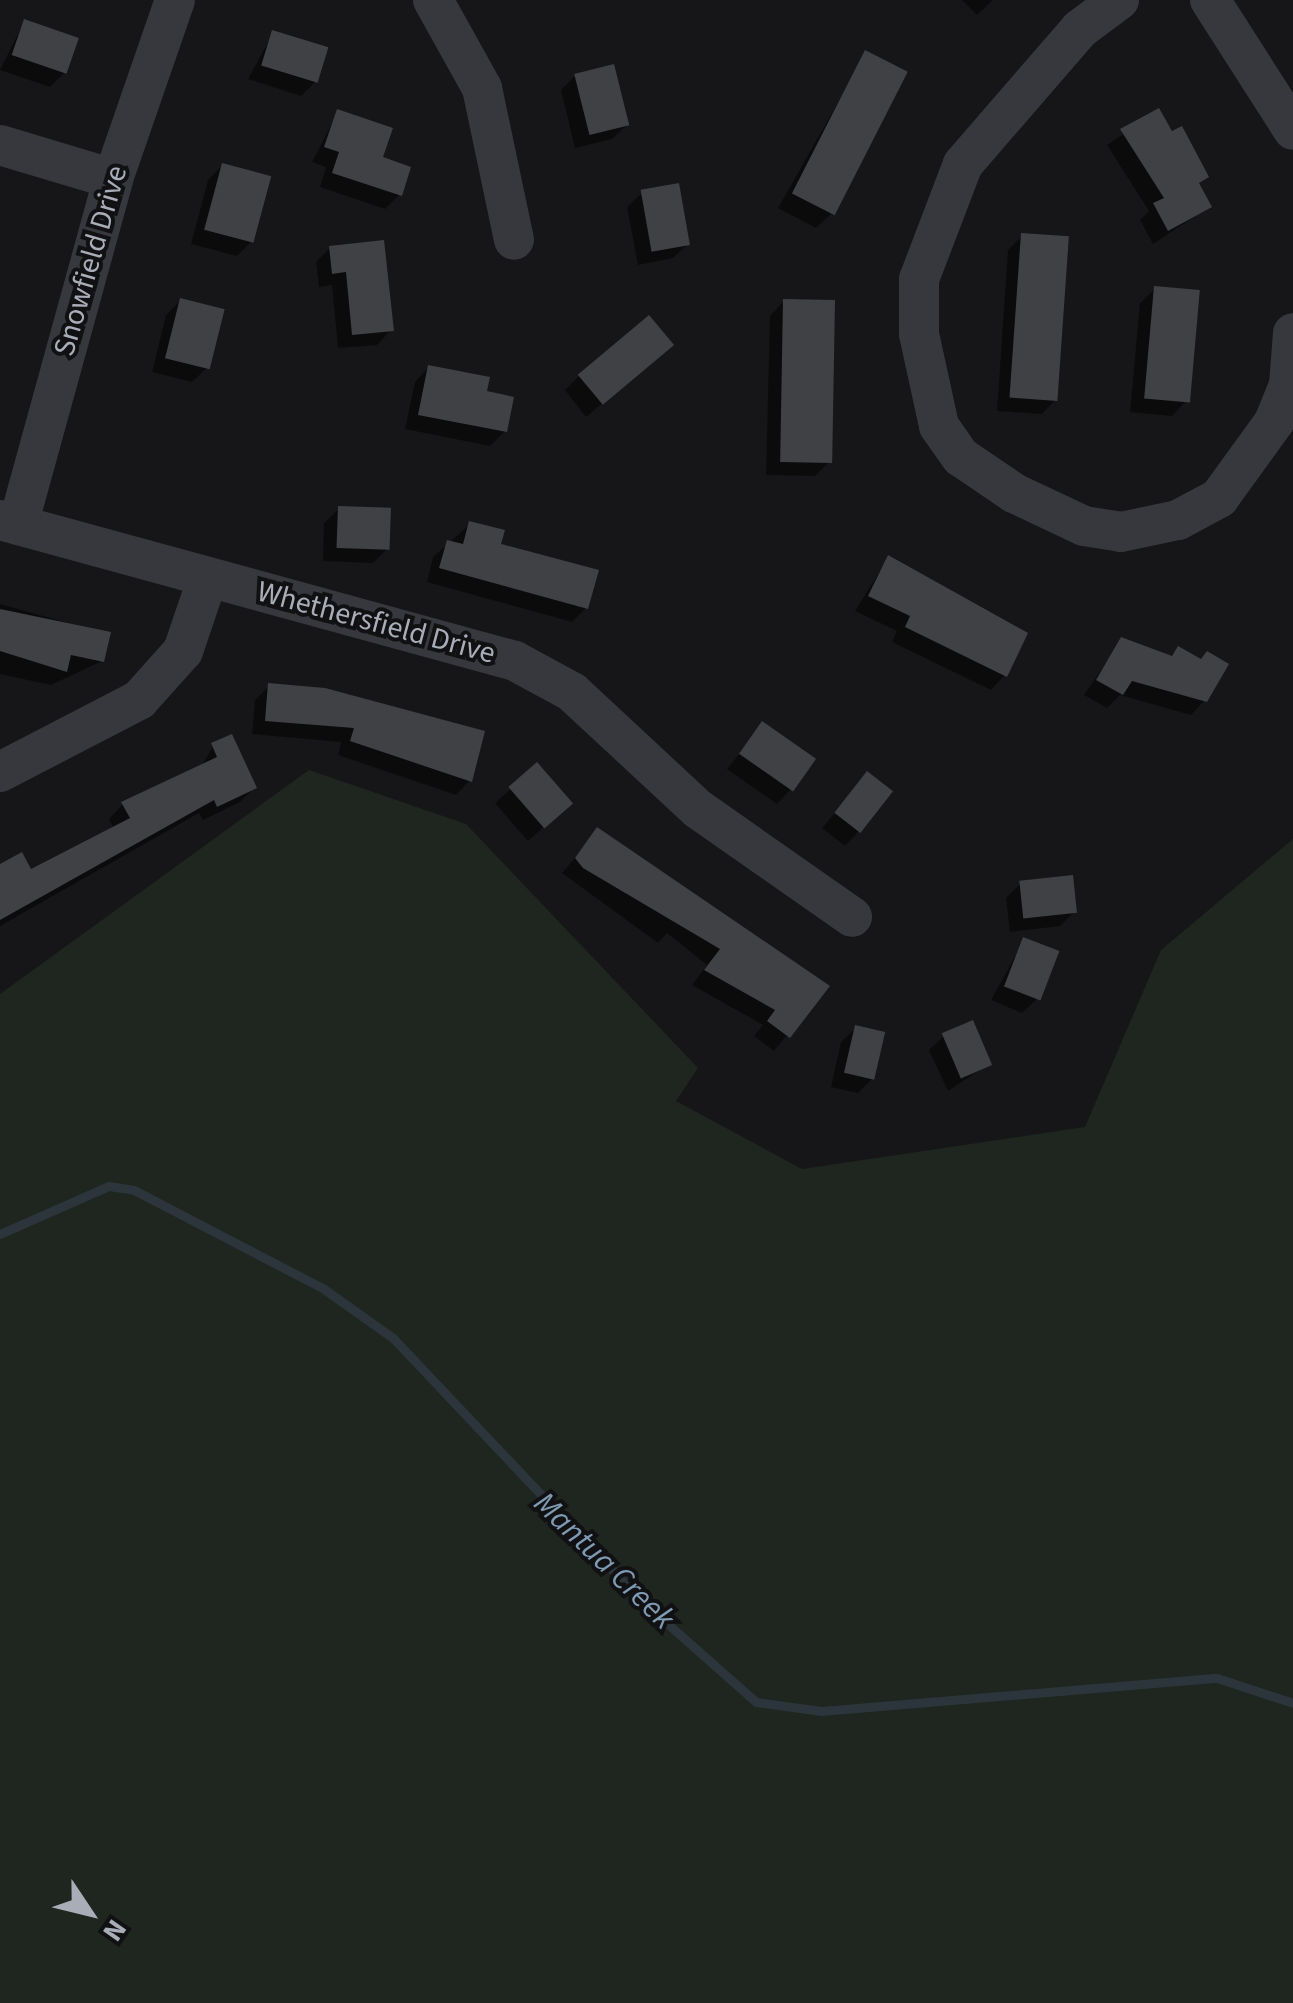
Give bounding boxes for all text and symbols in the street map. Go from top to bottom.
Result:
street label: Snowfield Drive [47,162,135,360]
street label: Whethersfield Drive [253,574,499,672]
water label: Mantua Creek [526,1484,682,1638]
north arrow [40,1863,140,1963]
text: N [93,1911,136,1949]

